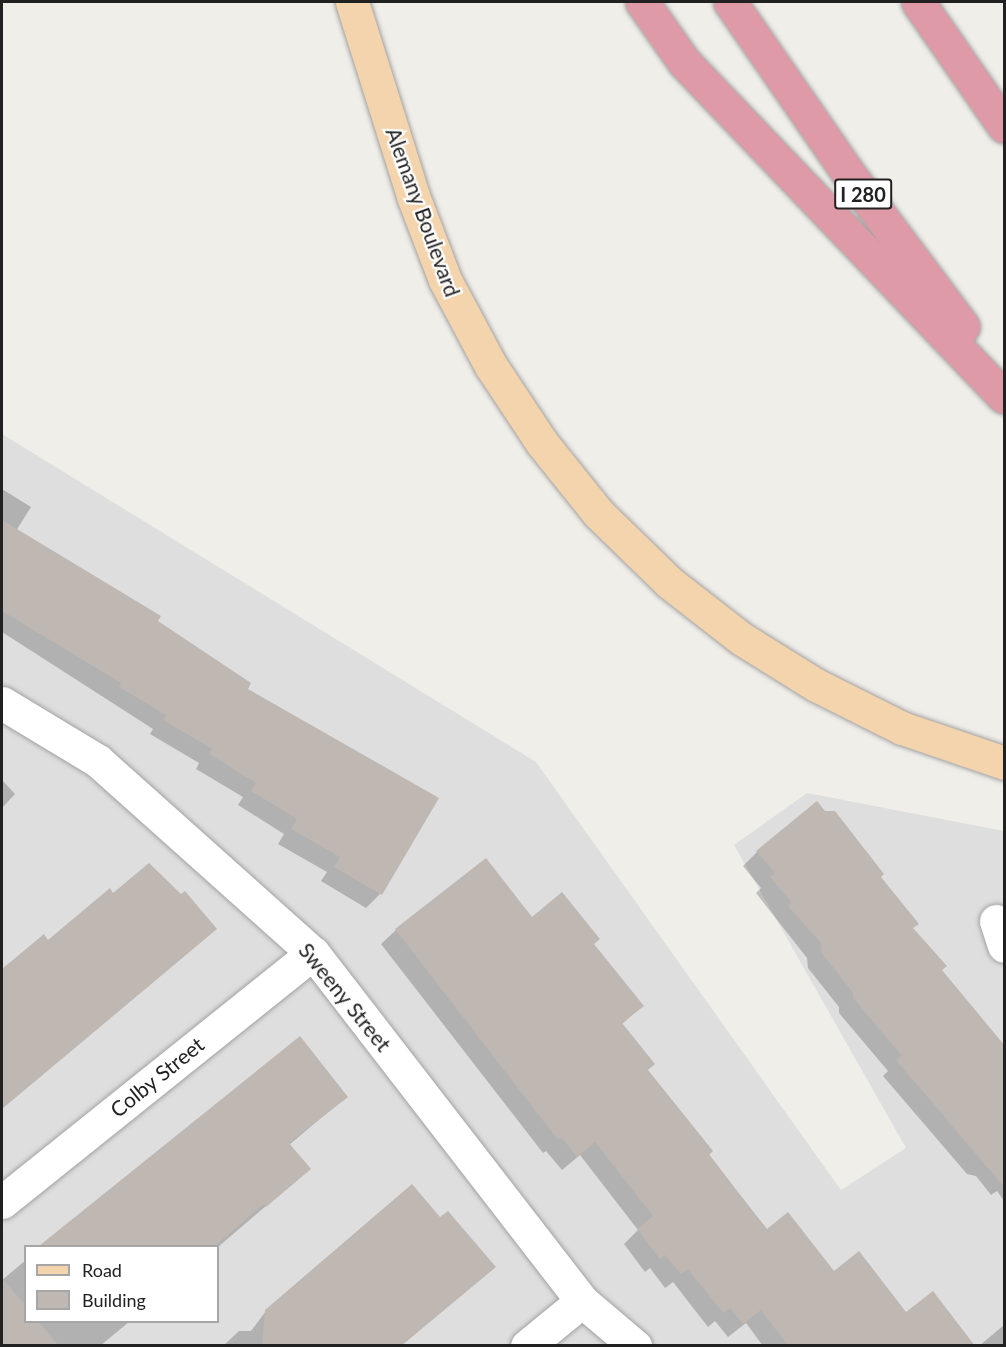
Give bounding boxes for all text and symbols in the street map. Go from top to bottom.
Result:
street label: Alemany Boulevard [381,124,465,300]
road number: I 280 [833,177,893,211]
street label: Sweeny Street [294,938,396,1056]
street label: Colby Street [105,1031,209,1123]
legend [24,1245,219,1323]
text: Road [82,1259,122,1281]
text: Building [82,1289,146,1311]

